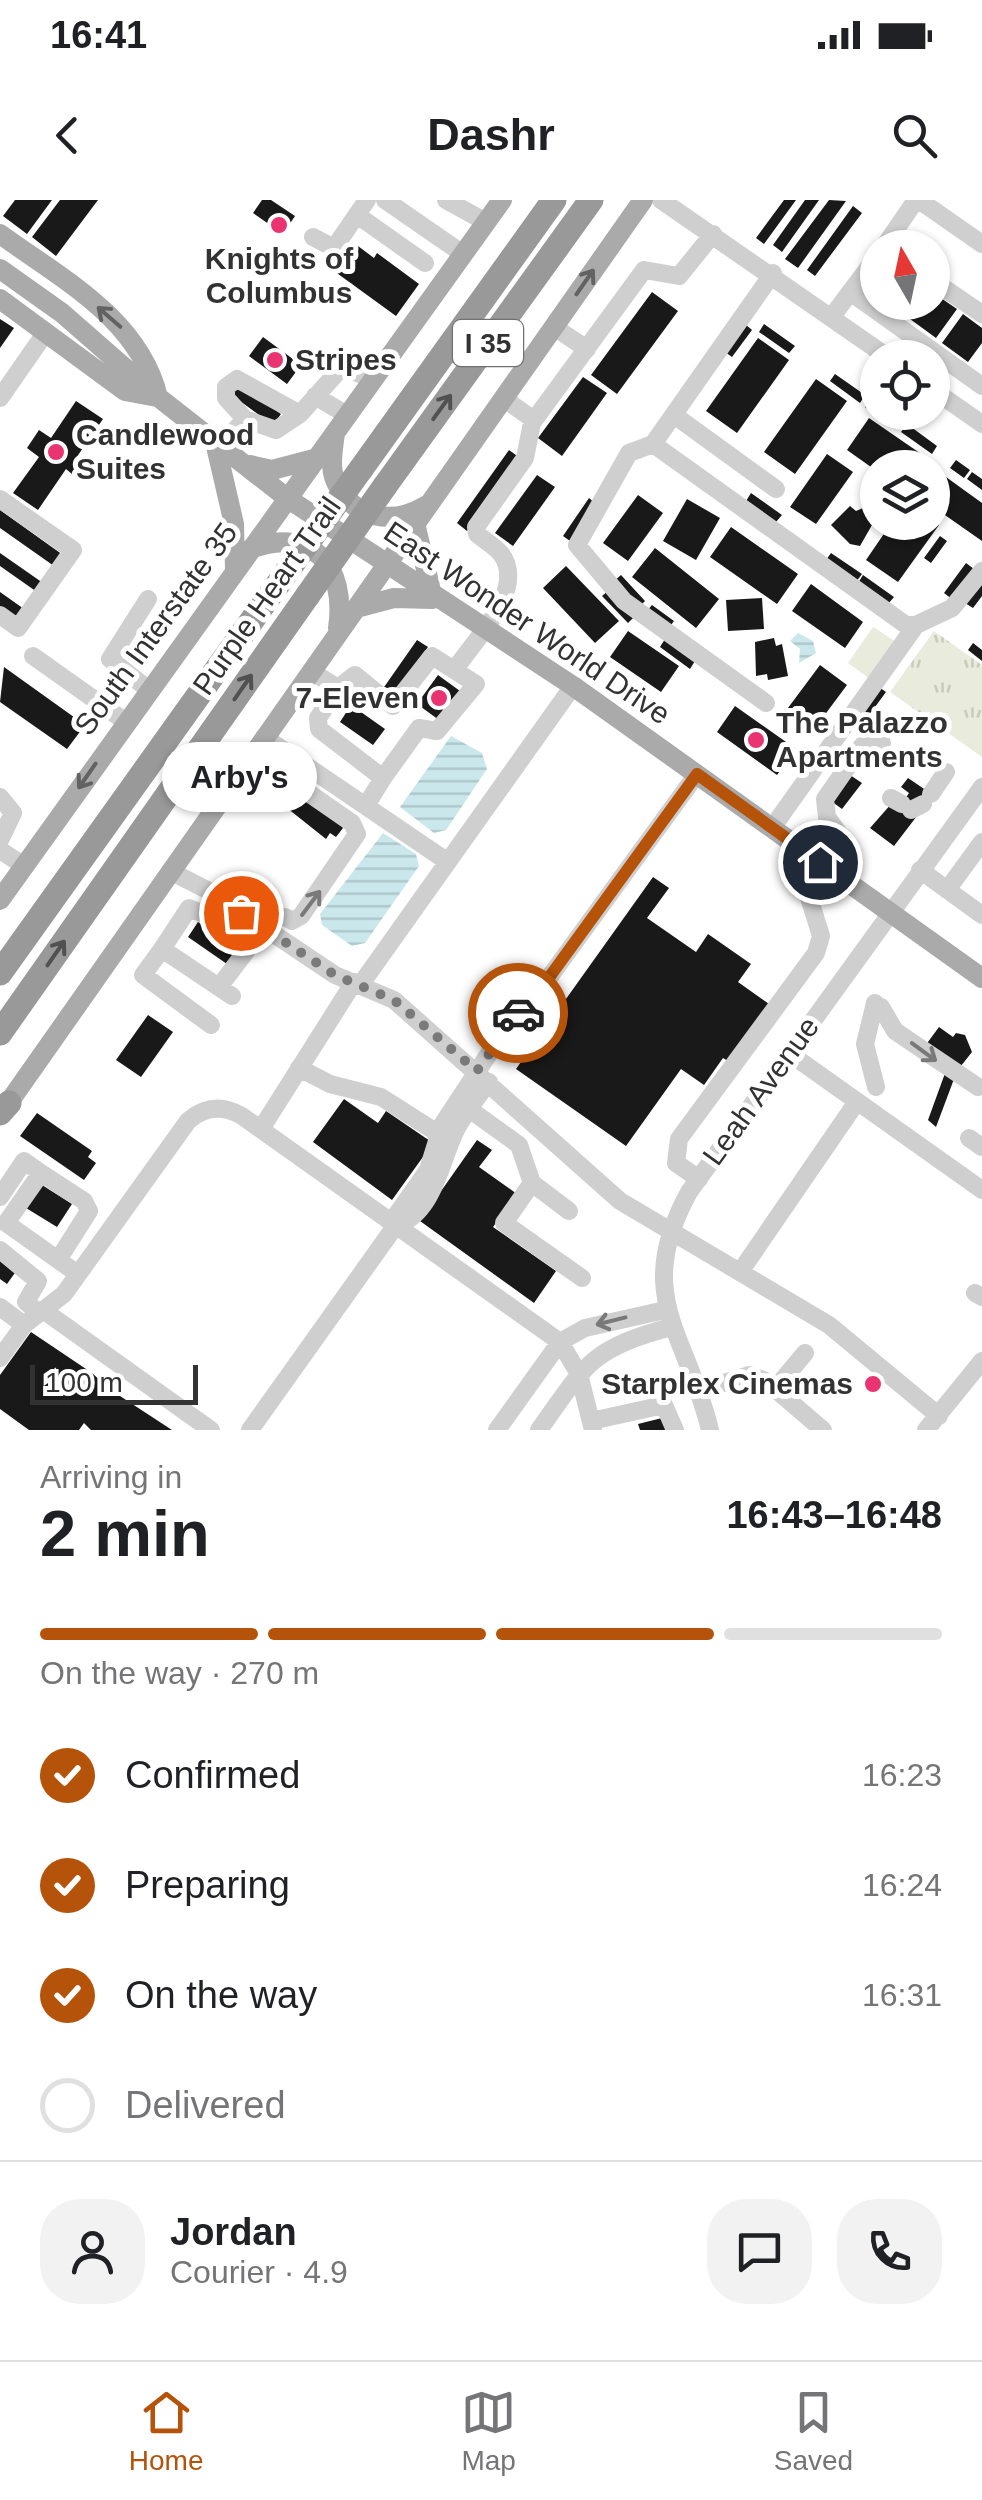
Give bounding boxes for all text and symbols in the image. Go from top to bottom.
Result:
text: 16:41 [50,14,147,56]
icon: back [40,108,95,163]
icon: search [887,108,942,163]
text: Dashr [427,109,555,160]
marker: Knights of Columbus [268,214,290,236]
north arrow [860,230,950,320]
map controls [860,230,950,540]
place label: Knights of Columbus [205,242,354,309]
one-way arrow [574,268,595,296]
one-way arrow [97,305,122,328]
road number: I 35 [453,320,523,366]
button: locate [860,340,950,430]
place label: Stripes [295,343,397,376]
marker: Stripes [264,349,286,371]
one-way arrow [431,394,452,421]
place label: Candlewood Suites [76,418,254,485]
marker: Candlewood Suites [45,441,67,463]
button: layers [860,450,950,540]
street label: Purple Heart Trail [186,491,347,701]
street label: East Wonder World Drive [378,515,676,731]
street label: South Interstate 35 [68,516,243,741]
one-way arrow [232,674,253,701]
place label: 7-Eleven [296,681,419,714]
marker: 7-Eleven [428,687,450,709]
place label: The Palazzo Apartments [776,706,948,773]
marker: The Palazzo Apartments [745,729,767,751]
callout: Arby's [164,743,318,813]
text: Arby's [190,759,289,795]
one-way arrow [77,762,98,790]
pin [778,820,863,905]
icon: home [793,835,848,890]
pin [199,871,284,956]
icon: bag [214,886,269,941]
one-way arrow [301,890,322,917]
one-way arrow [45,939,66,967]
courier [468,963,568,1063]
icon: car [491,986,546,1041]
street label: Leah Avenue [696,1010,825,1171]
one-way arrow [910,1041,938,1062]
one-way arrow [596,1313,627,1332]
scale bar [30,1360,198,1404]
text: 100 m [45,1367,123,1398]
place label: Starplex Cinemas [601,1367,853,1400]
marker: Starplex Cinemas [862,1373,884,1395]
text: Arriving in [40,1459,182,1495]
text: 16:43–16:48 [726,1494,942,1536]
text: 2 min [40,1497,210,1570]
text: On the way · 270 m [40,1655,319,1691]
icon: check [40,1748,95,1803]
text: Confirmed [125,1754,300,1796]
text: 16:23 [862,1757,942,1793]
icon: check [40,1858,95,1913]
text: Preparing [125,1864,290,1906]
text: 16:24 [862,1867,942,1903]
icon: check [40,1968,95,2023]
text: On the way [125,1974,317,2016]
text: 16:31 [862,1977,942,2013]
text: Delivered [125,2084,286,2126]
button: person [40,2199,145,2304]
button: chat [707,2199,812,2304]
button: phone [837,2199,942,2304]
text: Jordan [170,2211,297,2253]
text: Courier · 4.9 [170,2254,348,2290]
tab: Home [129,2385,204,2477]
tab: Map [461,2385,516,2477]
tab: Saved [774,2385,853,2477]

